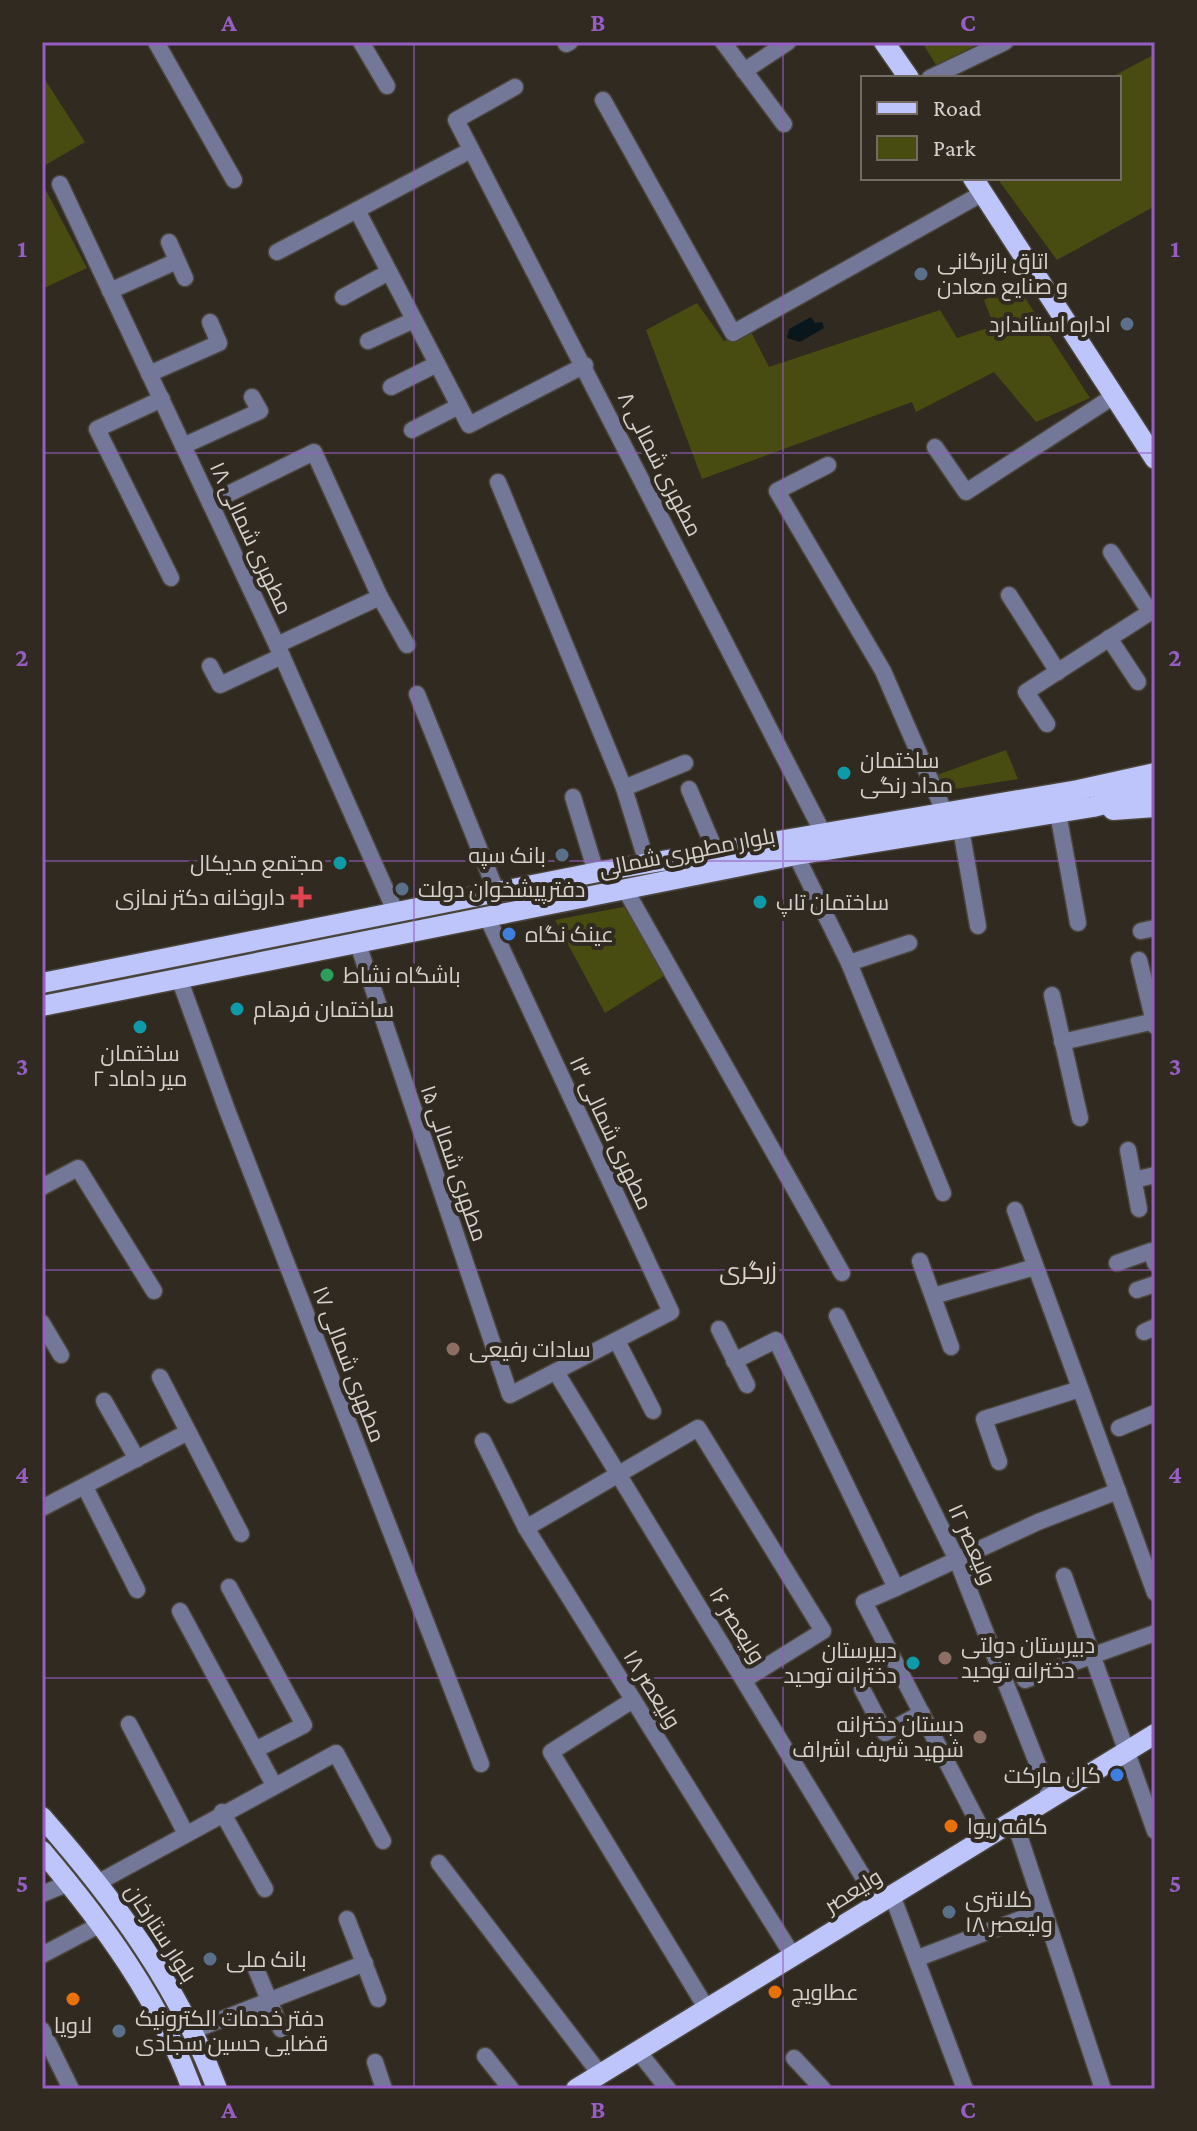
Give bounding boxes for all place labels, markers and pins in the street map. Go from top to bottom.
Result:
place label: اتاق بازرگانی و صنایع معادن [937,249,1068,301]
marker: اتاق بازرگانی و صنایع معادن [912,265,930,283]
place label: اداره استاندارد [989,312,1111,337]
marker: اداره استاندارد [1118,315,1136,333]
place label: ساختمان مداد رنگی [860,748,953,799]
marker: ساختمان مداد رنگی [835,764,853,782]
place label: بانک سپه [468,843,546,869]
marker: بانک سپه [553,846,571,864]
place label: مجتمع مدیکال [190,851,324,878]
marker: مجتمع مدیکال [331,854,349,872]
place label: دفترپیشخوان دولت [418,877,585,904]
marker: دفترپیشخوان دولت [393,880,411,898]
place label: داروخانه دکتر نمازی [115,885,285,910]
marker: داروخانه دکتر نمازی [292,888,310,906]
place label: ساختمان تاپ [776,890,889,917]
marker: ساختمان تاپ [751,893,769,911]
place label: عینک نگاه [525,922,614,947]
marker: عینک نگاه [500,925,518,943]
place label: باشگاه نشاط [343,963,461,988]
marker: باشگاه نشاط [318,966,336,984]
place label: ساختمان فرهام [253,997,394,1025]
marker: ساختمان فرهام [228,1000,246,1018]
marker: ساختمان میر داماد ۲ [131,1018,149,1036]
place label: ساختمان میر داماد ۲ [93,1041,187,1091]
place label: سادات رفیعی [469,1337,591,1363]
marker: سادات رفیعی [444,1340,462,1358]
place label: دبیرستان دولتی دخترانه توحید [961,1633,1095,1683]
place label: دبیرستان دخترانه توحید [783,1638,897,1688]
marker: دبیرستان دولتی دخترانه توحید [936,1649,954,1667]
marker: دبیرستان دخترانه توحید [904,1654,922,1672]
place label: دبستان دخترانه شهید شریف اشراف [792,1712,964,1763]
marker: دبستان دخترانه شهید شریف اشراف [971,1728,989,1746]
place label: کال مارکت [1004,1763,1101,1788]
marker: کال مارکت [1108,1766,1126,1784]
place label: کافه ریوا [967,1814,1048,1839]
marker: کافه ریوا [942,1817,960,1835]
place label: کلانتری ۱۸ ولیعصر [965,1887,1053,1937]
marker: کلانتری ۱۸ ولیعصر [940,1903,958,1921]
place label: بانک ملی [226,1947,307,1973]
marker: بانک ملی [201,1950,219,1968]
place label: عطاویچ [791,1980,859,2007]
marker: عطاویچ [766,1983,784,2001]
marker: لاویا [64,1990,82,2008]
place label: دفتر خدمات الکترونیک قضایی حسین سجادی [135,2006,328,2057]
place label: لاویا [54,2013,92,2038]
marker: دفتر خدمات الکترونیک قضایی حسین سجادی [110,2022,128,2040]

